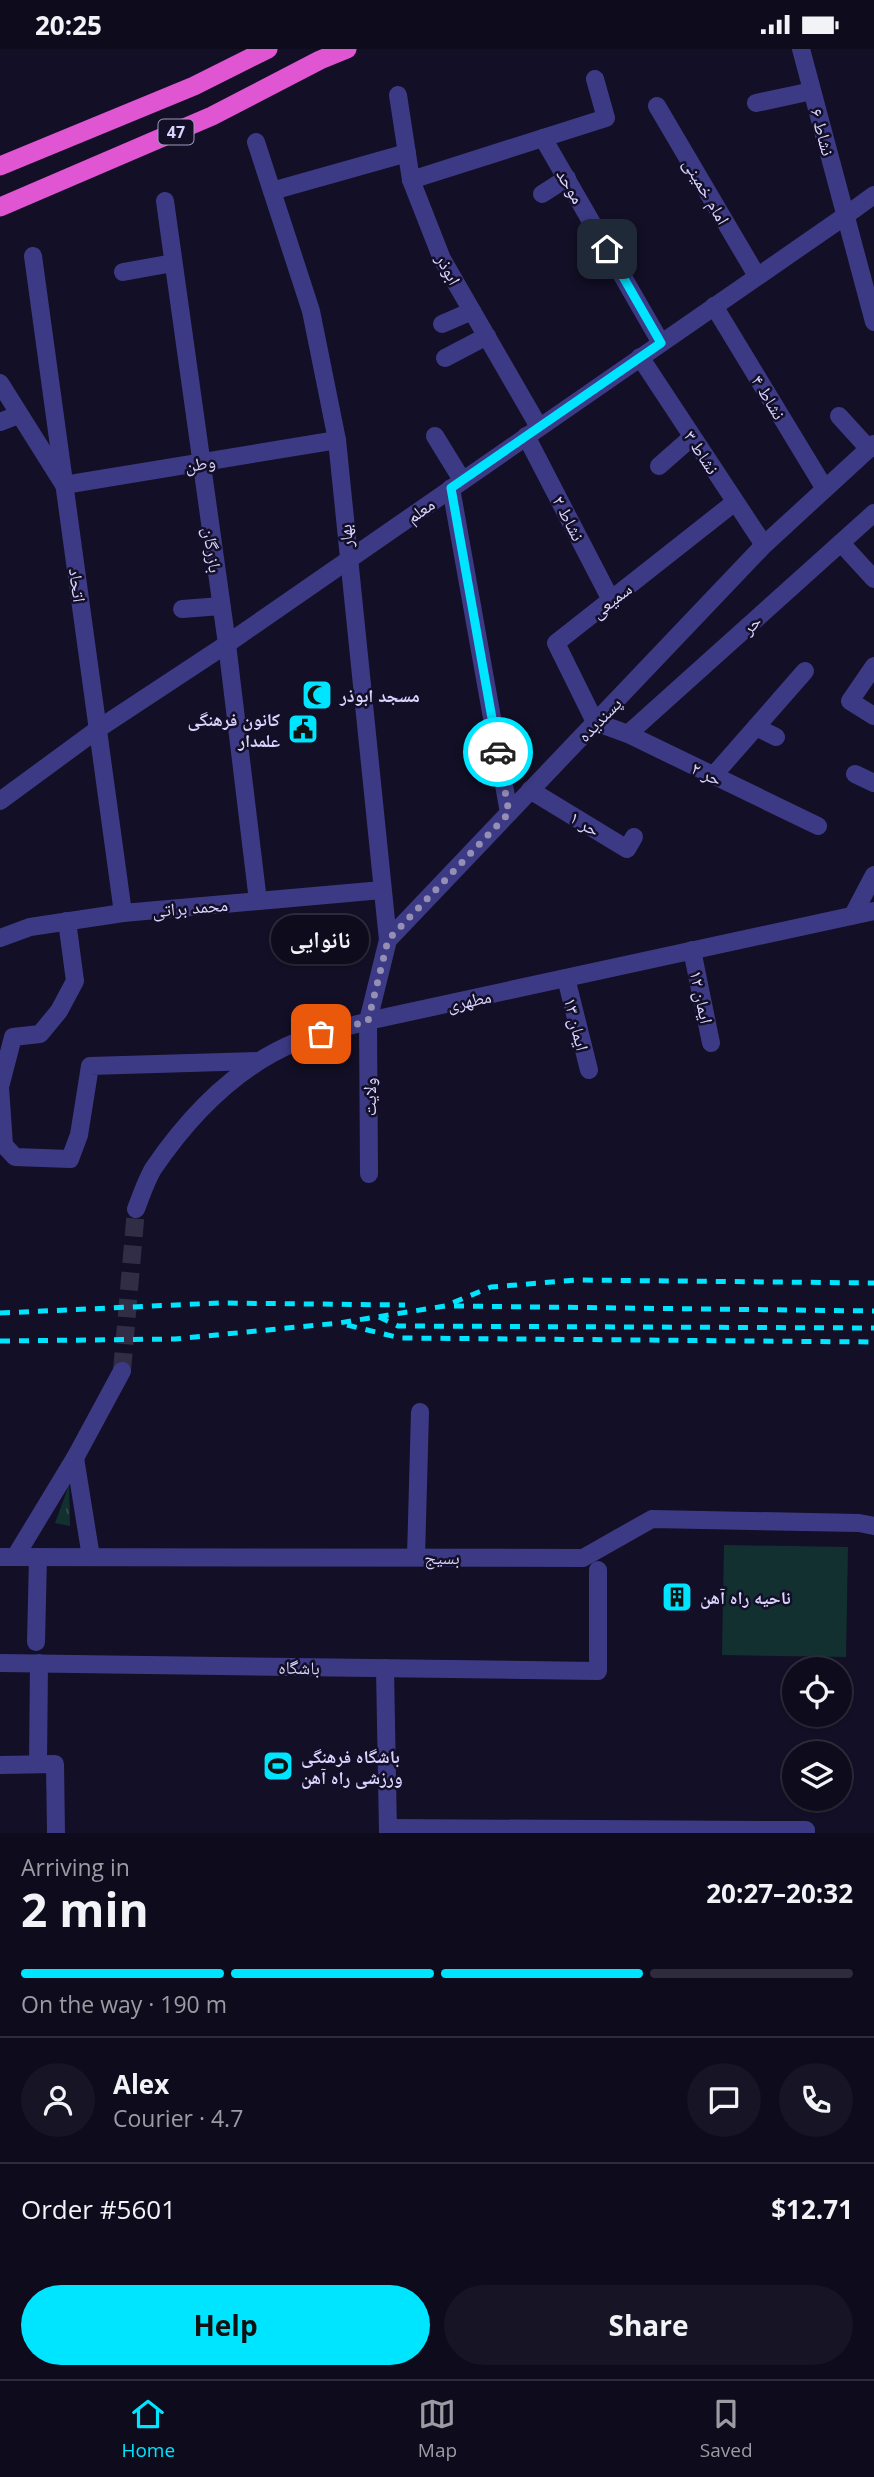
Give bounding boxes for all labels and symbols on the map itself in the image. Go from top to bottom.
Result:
street label: نشاط ۶ [805,106,841,158]
road number: 47 [158,120,194,145]
street label: امام خمینی [677,153,736,229]
street label: موحد [551,164,591,208]
pin [577,219,637,279]
street label: ابوذر [430,248,467,289]
street label: نشاط ۴ [746,370,792,424]
street label: نشاط ۳ [679,425,725,479]
street label: وطن [183,449,217,477]
street label: نشاط ۲ [547,491,591,545]
street label: معلم [401,492,440,529]
street label: بهار [332,523,358,550]
street label: بازرگان [198,526,228,574]
street label: اتحاد [64,566,92,604]
street label: سمیعی [586,577,636,623]
street label: حر [735,609,766,640]
mosque icon: مسجد ابوذر [300,678,334,712]
place label: مسجد ابوذر [339,683,420,707]
street label: پسندیده [572,691,626,747]
place label: کانون فرهنگی علمدار [187,707,280,752]
public building icon: کانون فرهنگی علمدار [286,712,320,746]
courier [463,717,533,787]
street label: حر ۲ [688,755,726,791]
street label: حر ۱ [565,805,605,841]
street label: محمد براتی [151,892,229,922]
callout: نانوایی [272,915,370,964]
street label: ایمان ۱۲ [685,968,719,1026]
street label: مطهری [445,984,493,1016]
street label: ایمان ۱۳ [559,995,595,1053]
pin [291,1004,351,1064]
street label: ولایت [357,1078,381,1116]
street label: بسیج [424,1545,460,1570]
building icon: ناحیه راه آهن [660,1580,694,1614]
place label: ناحیه راه آهن [700,1585,791,1609]
street label: باشگاه [278,1655,320,1679]
place label: باشگاه فرهنگی ورزشی راه آهن [301,1744,403,1789]
sports icon: باشگاه فرهنگی ورزشی راه آهن [261,1749,295,1783]

